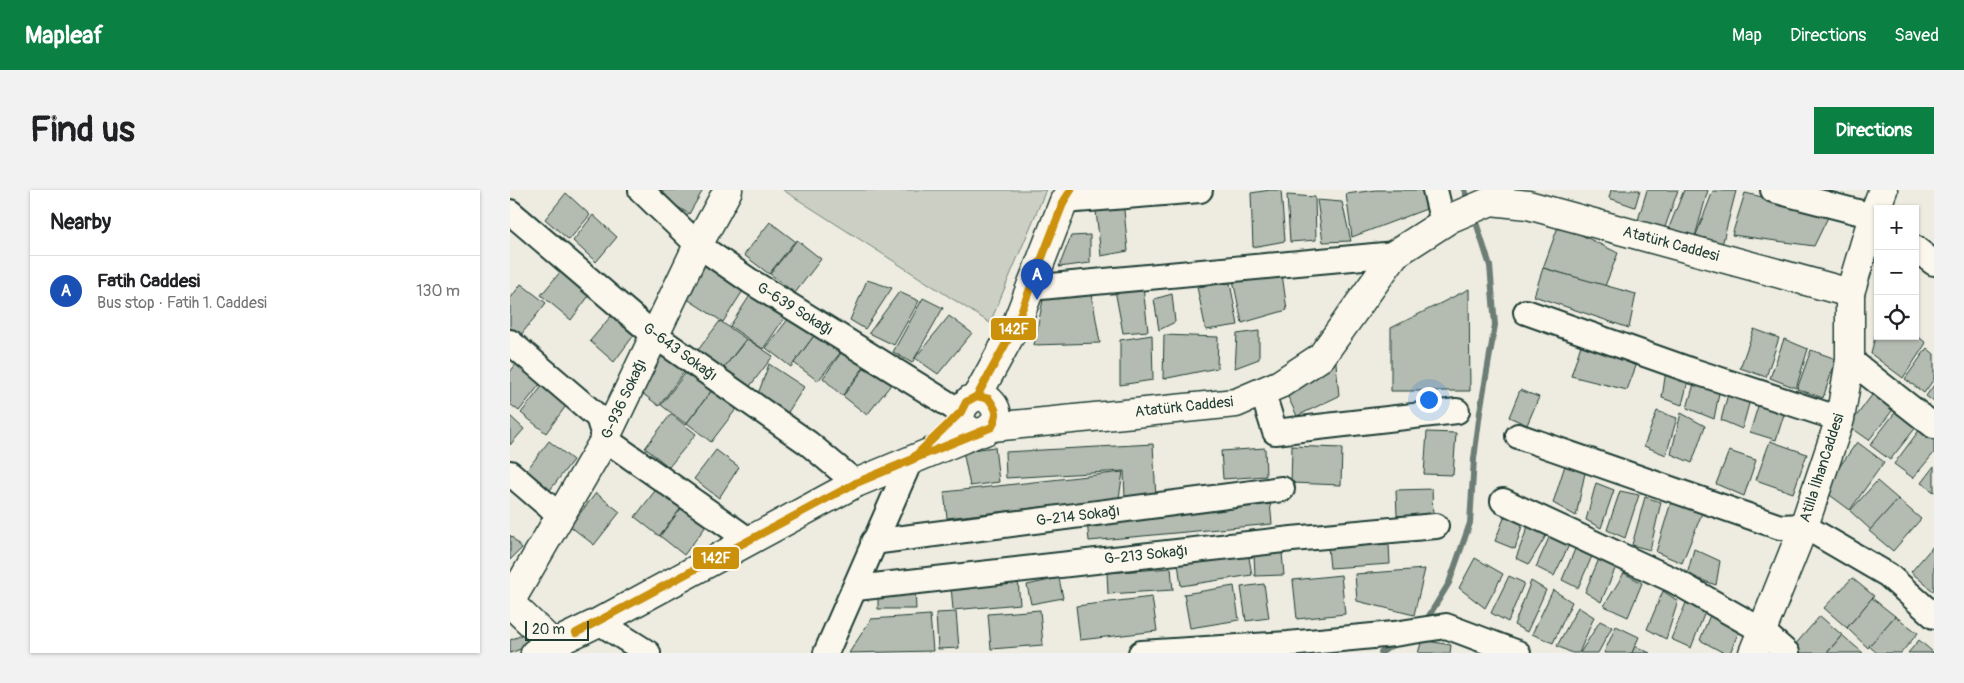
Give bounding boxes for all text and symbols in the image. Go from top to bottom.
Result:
text: Mapleaf [25,21,103,50]
text: Map [1732,24,1762,47]
text: Directions [1790,24,1866,47]
text: Saved [1894,24,1939,47]
button: Directions [1814,107,1934,154]
text: Find us [30,108,135,152]
map controls [1874,205,1919,340]
button: + [1874,205,1919,250]
text: Nearby [50,209,111,236]
street label: Atatürk Caddesi [1621,222,1722,266]
button: − [1874,250,1919,295]
pin: A [1021,259,1053,300]
text: Fatih Caddesi [97,269,200,293]
street label: G-639 Sokağı [753,278,837,340]
text: A [61,281,71,301]
text: 130 m [416,281,460,301]
text: Bus stop · Fatih 1. Caddesi [97,293,267,313]
button: locate [1874,295,1919,340]
line badge: 142F [990,317,1037,341]
street label: G-643 Sokağı [639,319,721,385]
text: 142F [999,321,1029,338]
street label: G-936 Sokağı [597,356,651,442]
your location [1416,387,1442,413]
street label: Atatürk Caddesi [1134,392,1234,422]
street label: Atilla İlhanCaddesi [1795,411,1849,525]
street label: G-214 Sokağı [1035,501,1121,531]
street label: G-213 Sokağı [1103,541,1189,569]
line badge: 142F [692,546,740,570]
text: 142F [701,550,731,567]
scale bar [525,618,589,641]
text: 20 m [532,621,565,638]

